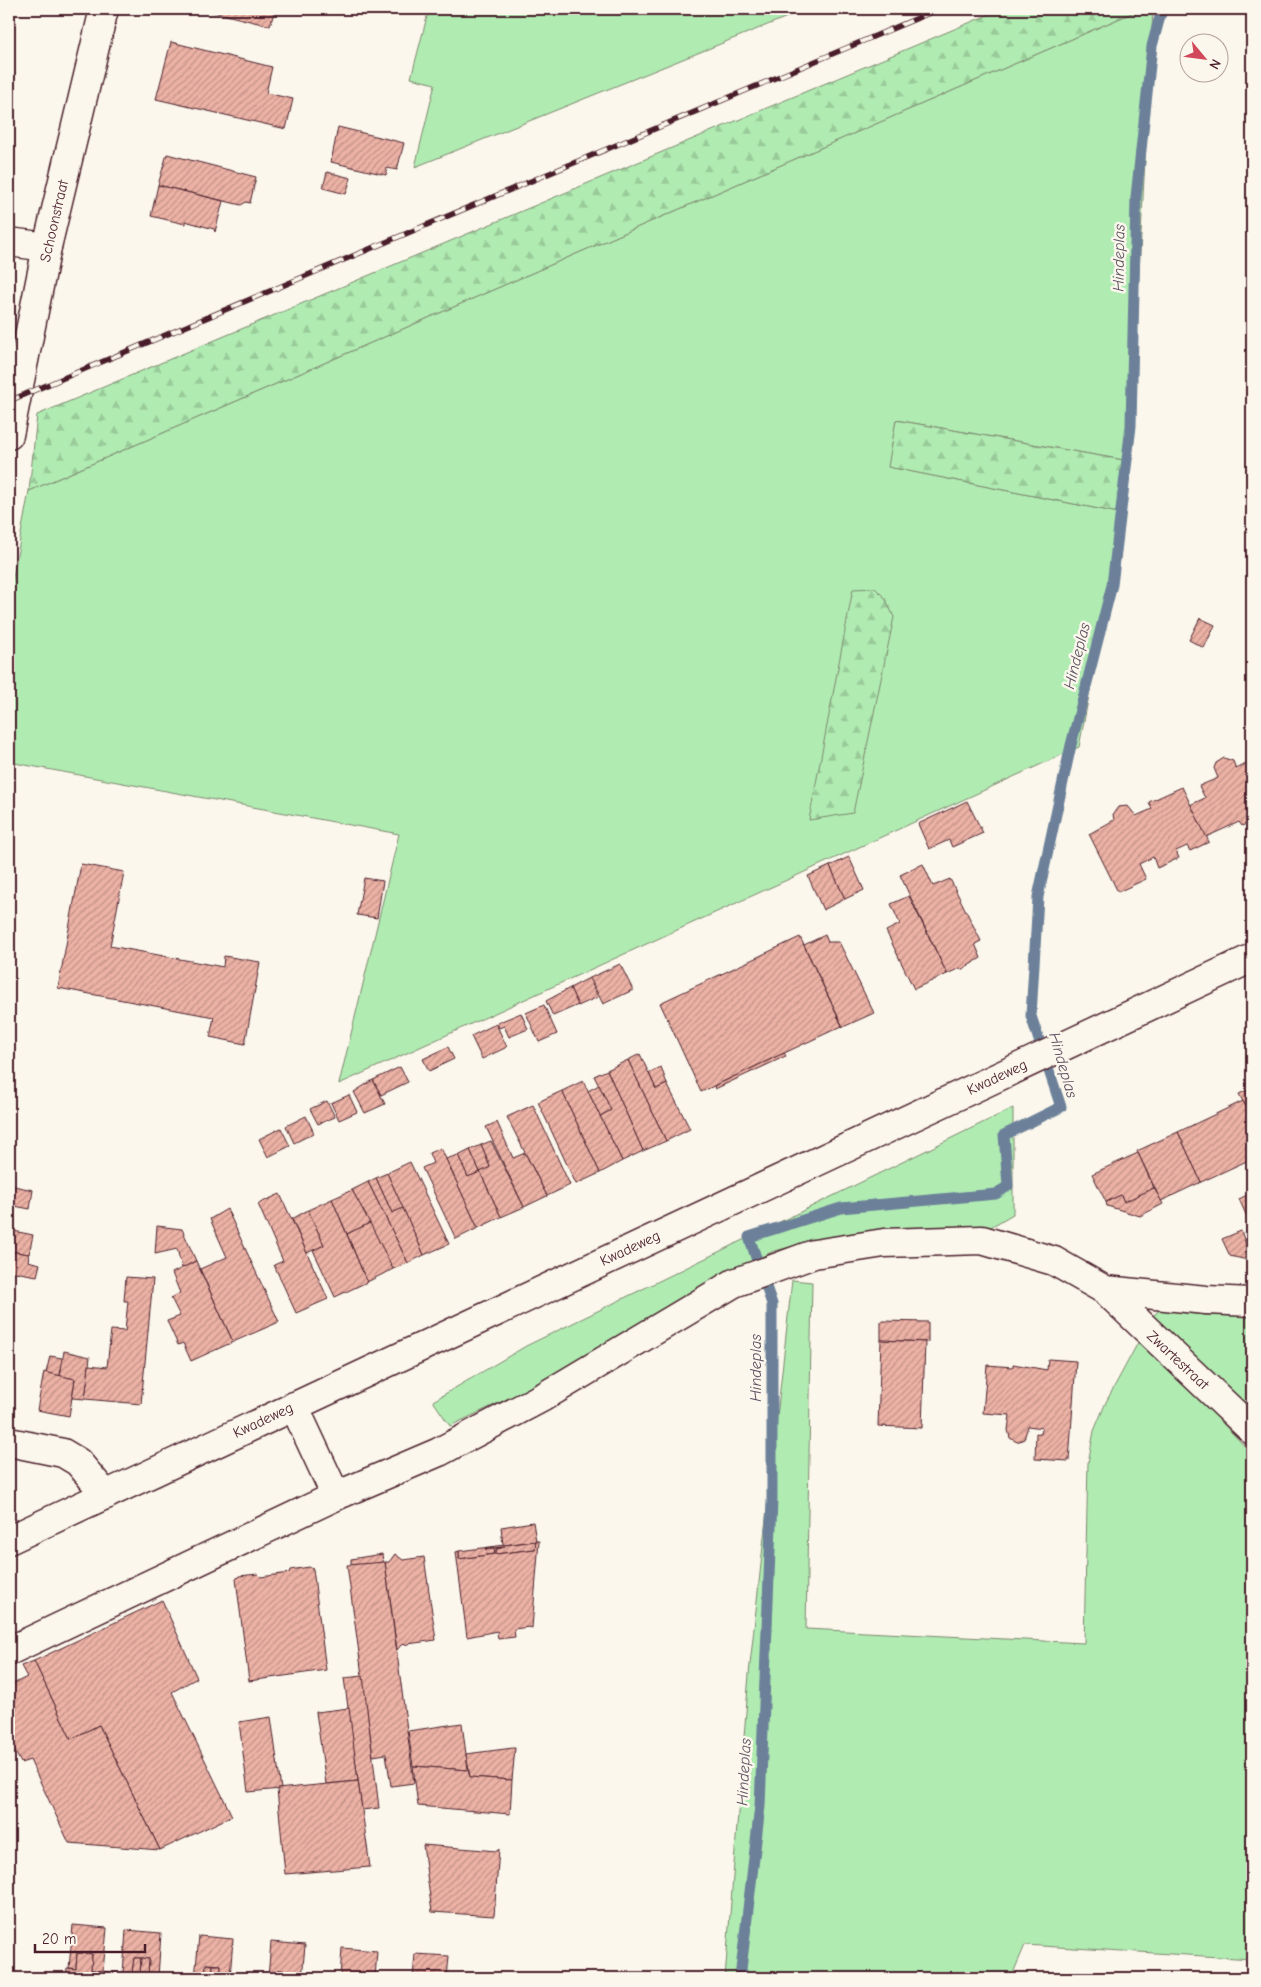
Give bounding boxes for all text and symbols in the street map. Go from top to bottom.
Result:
north arrow [1178,32,1228,82]
text: N [1205,56,1225,72]
street label: Schoonstraat [36,178,72,264]
water label: Hindeplas [1109,224,1129,292]
water label: Hindeplas [1060,621,1094,691]
water label: Hindeplas [1045,1030,1081,1100]
street label: Kwadeweg [964,1055,1030,1099]
street label: Kwadeweg [597,1226,663,1270]
street label: Zwartestraat [1143,1327,1213,1394]
water label: Hindeplas [747,1334,765,1402]
street label: Kwadeweg [230,1398,296,1442]
water label: Hindeplas [733,1737,755,1806]
scale bar [35,1922,145,1954]
text: 20 m [42,1930,76,1948]

